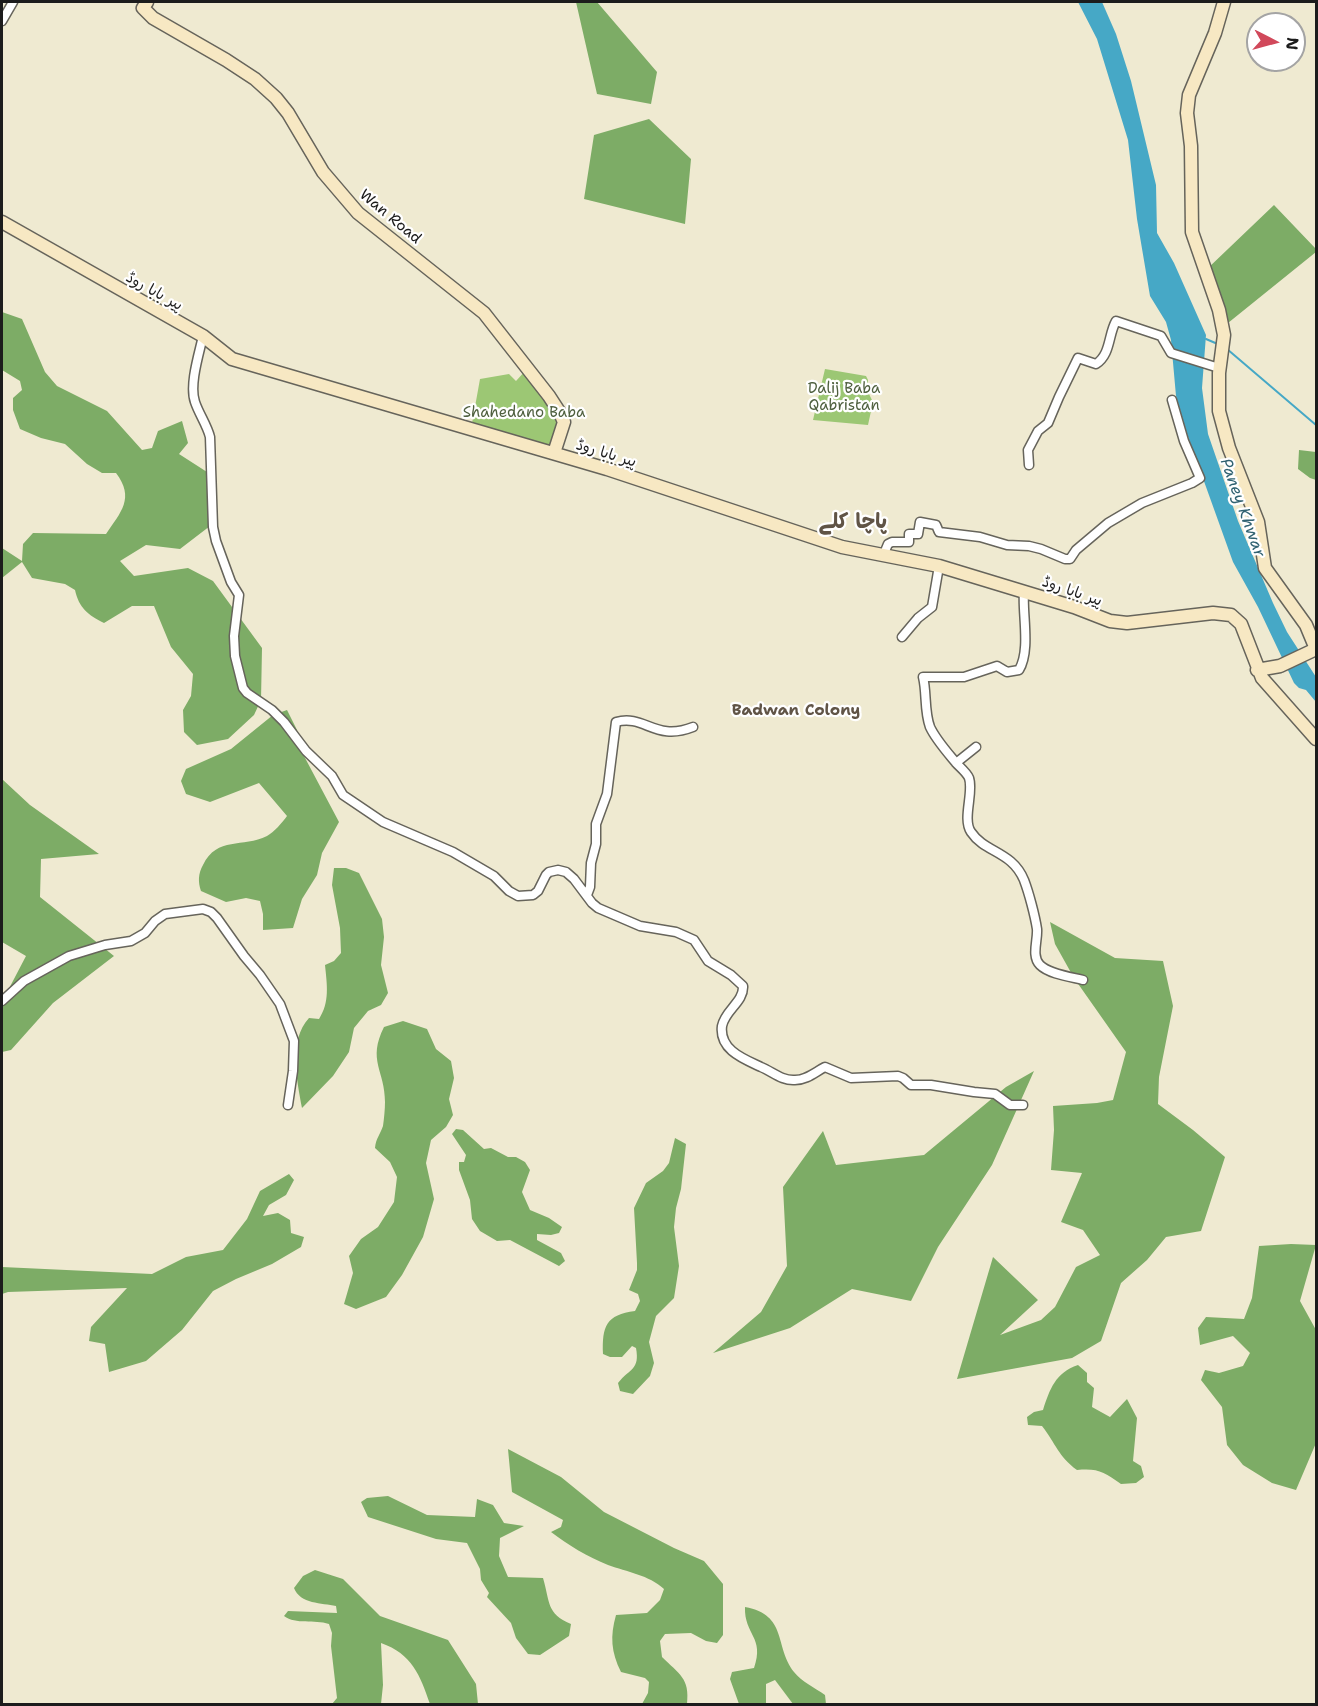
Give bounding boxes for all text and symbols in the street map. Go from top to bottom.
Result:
north arrow [1246,12,1306,72]
text: N [1281,36,1304,51]
street label: Wan Road [355,186,425,248]
street label: پیر بابا روڈ [122,269,186,315]
park label: Dalij Baba Qabristan [808,380,880,415]
park label: Shahedano Baba [463,404,585,422]
street label: پیر بابا روڈ [574,436,638,472]
water label: Paney Khwar [1215,456,1269,560]
district label: پاچا کلے [819,510,887,536]
street label: پیر بابا روڈ [1040,573,1104,611]
district label: Badwan Colony [732,701,860,721]

